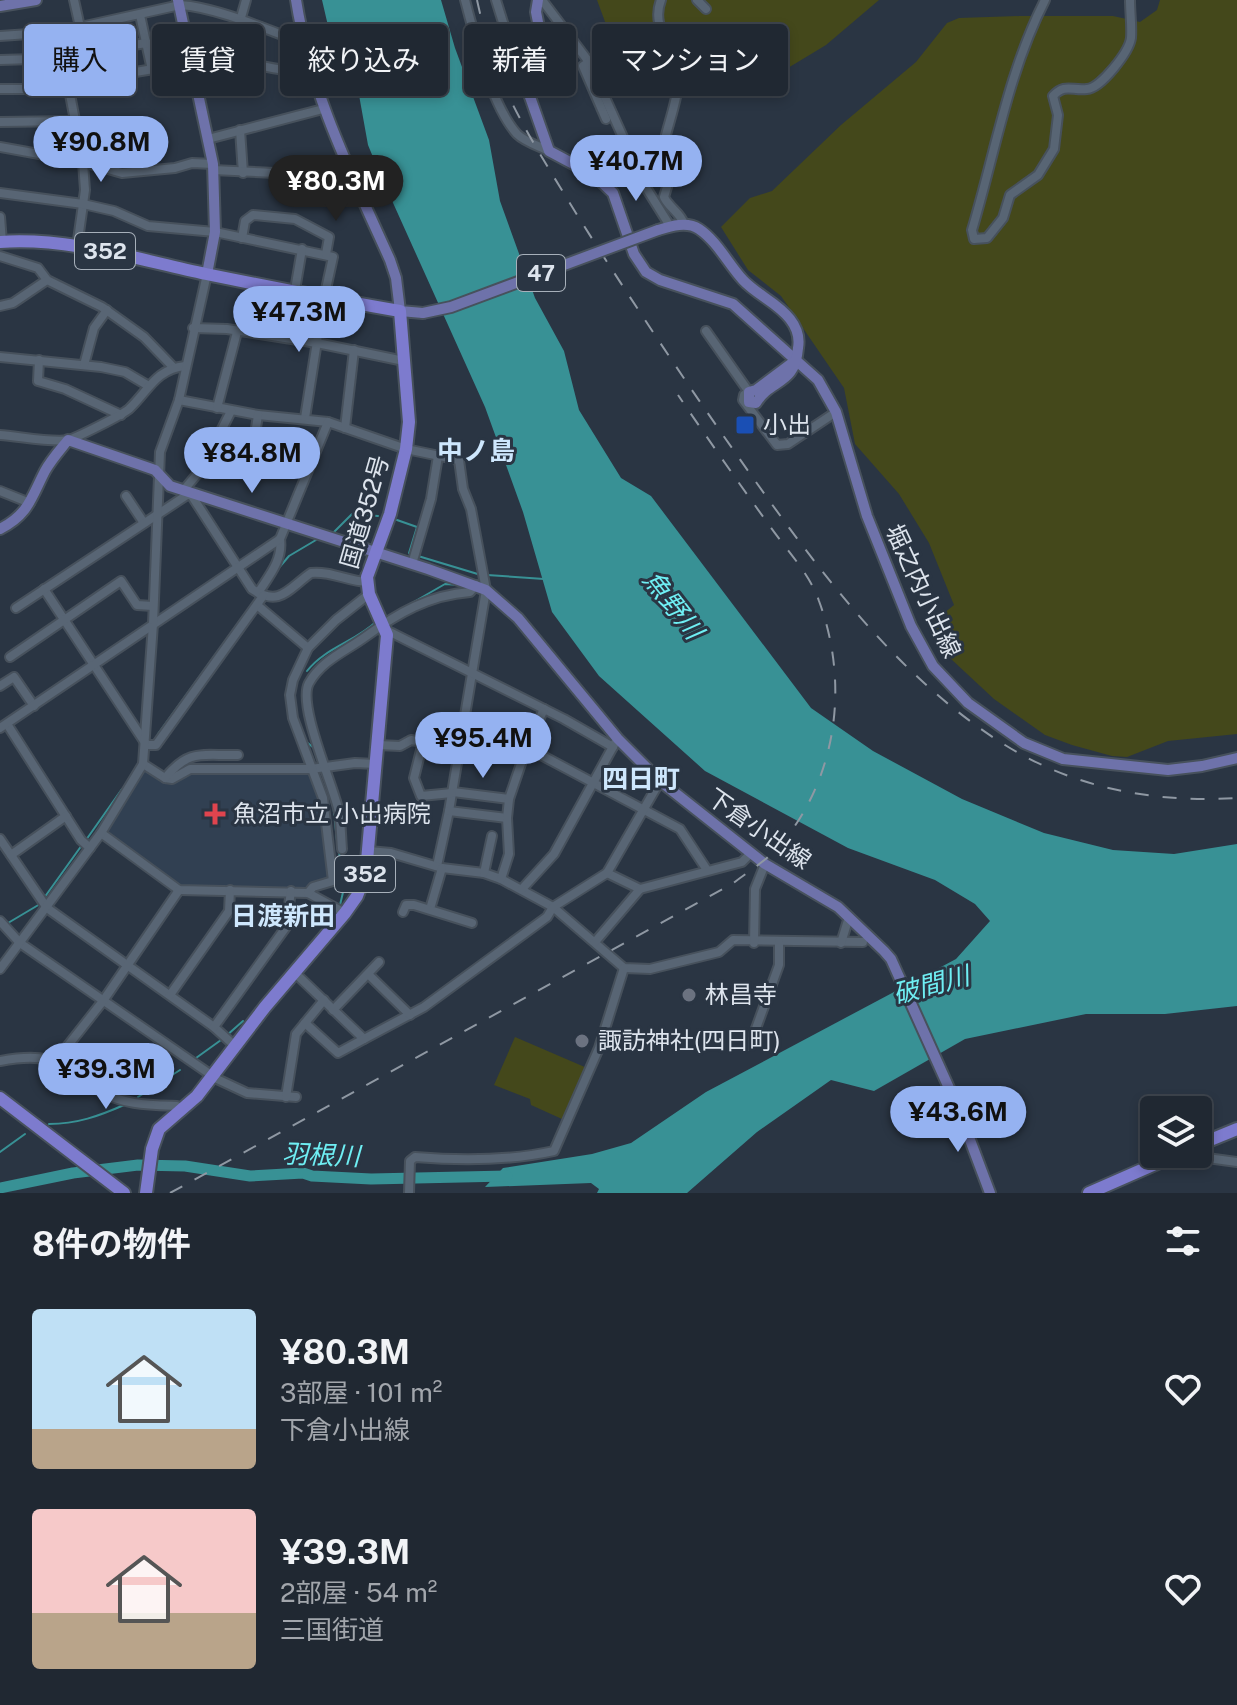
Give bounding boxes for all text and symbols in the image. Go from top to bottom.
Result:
chip: 購入 [24,24,136,96]
chip: 賃貸 [152,24,264,96]
chip: 絞り込み [280,24,448,96]
chip: 新着 [464,24,576,96]
chip: マンション [592,24,788,96]
pin: ¥90.8M [36,116,166,184]
text: ¥90.8M [51,126,151,157]
pin: ¥40.7M [571,135,701,203]
text: ¥40.7M [588,145,684,176]
pin: ¥80.3M [271,155,401,223]
text: ¥80.3M [286,165,386,196]
road number: 352 [75,233,135,269]
road number: 47 [517,255,565,291]
pin: ¥47.3M [234,286,364,354]
text: ¥47.3M [251,296,347,327]
place label: 小出 [763,410,811,438]
marker: 小出 [734,414,756,436]
pin: ¥84.8M [187,427,317,495]
district label: 中ノ島 [437,435,515,466]
text: ¥84.8M [202,437,302,468]
street label: 国道352号 [334,452,394,572]
street label: 堀之内小出線 [881,519,967,662]
water label: 魚野川 [637,564,711,647]
pin: ¥95.4M [418,712,548,780]
text: ¥95.4M [433,722,533,753]
district label: 四日町 [602,763,680,794]
street label: 下倉小出線 [702,782,817,874]
place label: 魚沼市立 小出病院 [233,799,431,827]
marker: 魚沼市立 小出病院 [204,803,226,825]
road number: 352 [335,856,395,892]
district label: 日渡新田 [231,900,335,931]
water label: 破間川 [889,959,975,1010]
place label: 林昌寺 [705,980,777,1008]
marker: 林昌寺 [680,986,698,1004]
place label: 諏訪神社(四日町) [598,1026,781,1054]
marker: 諏訪神社(四日町) [573,1032,591,1050]
pin: ¥39.3M [41,1043,171,1111]
text: ¥39.3M [56,1053,156,1084]
pin: ¥43.6M [893,1086,1023,1154]
text: ¥43.6M [908,1096,1008,1127]
map controls [1140,1096,1212,1168]
button: layers [1140,1096,1212,1168]
water label: 羽根川 [281,1138,364,1171]
icon: filters [1161,1219,1205,1263]
text: 8件の物件 [32,1224,191,1264]
text: ¥80.3M [280,1332,410,1372]
icon: home [96,1341,192,1437]
icon: heart [1161,1367,1205,1411]
text: 3部屋 · 101 m² [280,1377,442,1408]
text: 下倉小出線 [280,1414,410,1445]
text: ¥39.3M [280,1532,410,1572]
icon: home [96,1541,192,1637]
icon: heart [1161,1567,1205,1611]
text: 2部屋 · 54 m² [280,1577,437,1608]
text: 三国街道 [280,1614,384,1645]

